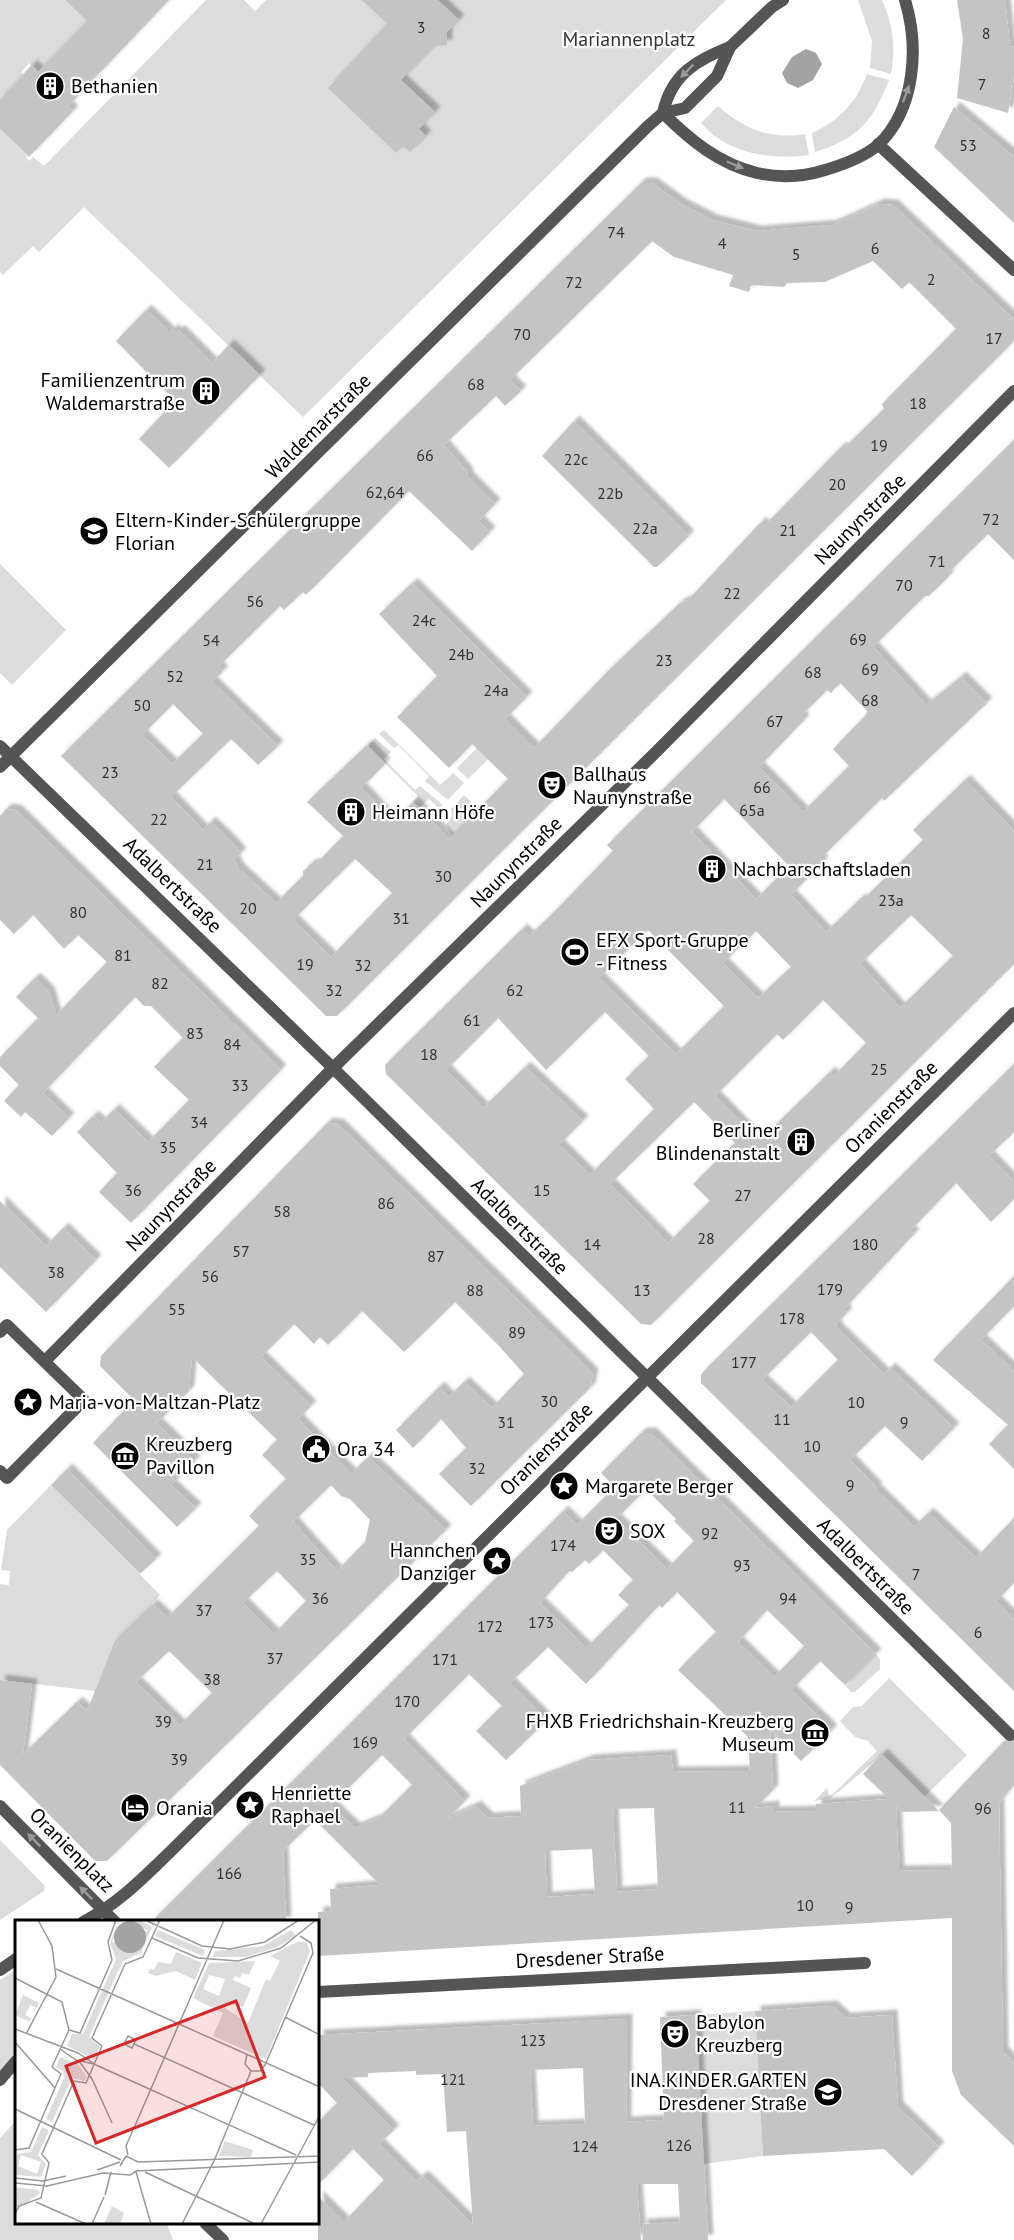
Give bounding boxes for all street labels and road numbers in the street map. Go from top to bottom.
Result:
street label: Waldemarstraße [260,368,376,484]
street label: Naunynstraße [809,468,911,570]
street label: Naunynstraße [465,811,567,913]
street label: Adalbertstraße [118,831,228,939]
street label: Oranienstraße [839,1055,943,1159]
street label: Naunynstraße [120,1153,222,1257]
street label: Adalbertstraße [466,1172,574,1280]
street label: Oranienstraße [494,1397,598,1501]
street label: Adalbertstraße [812,1512,920,1620]
street label: Oranienplatz [24,1802,120,1898]
street label: Dresdener Straße [515,1940,665,1974]

